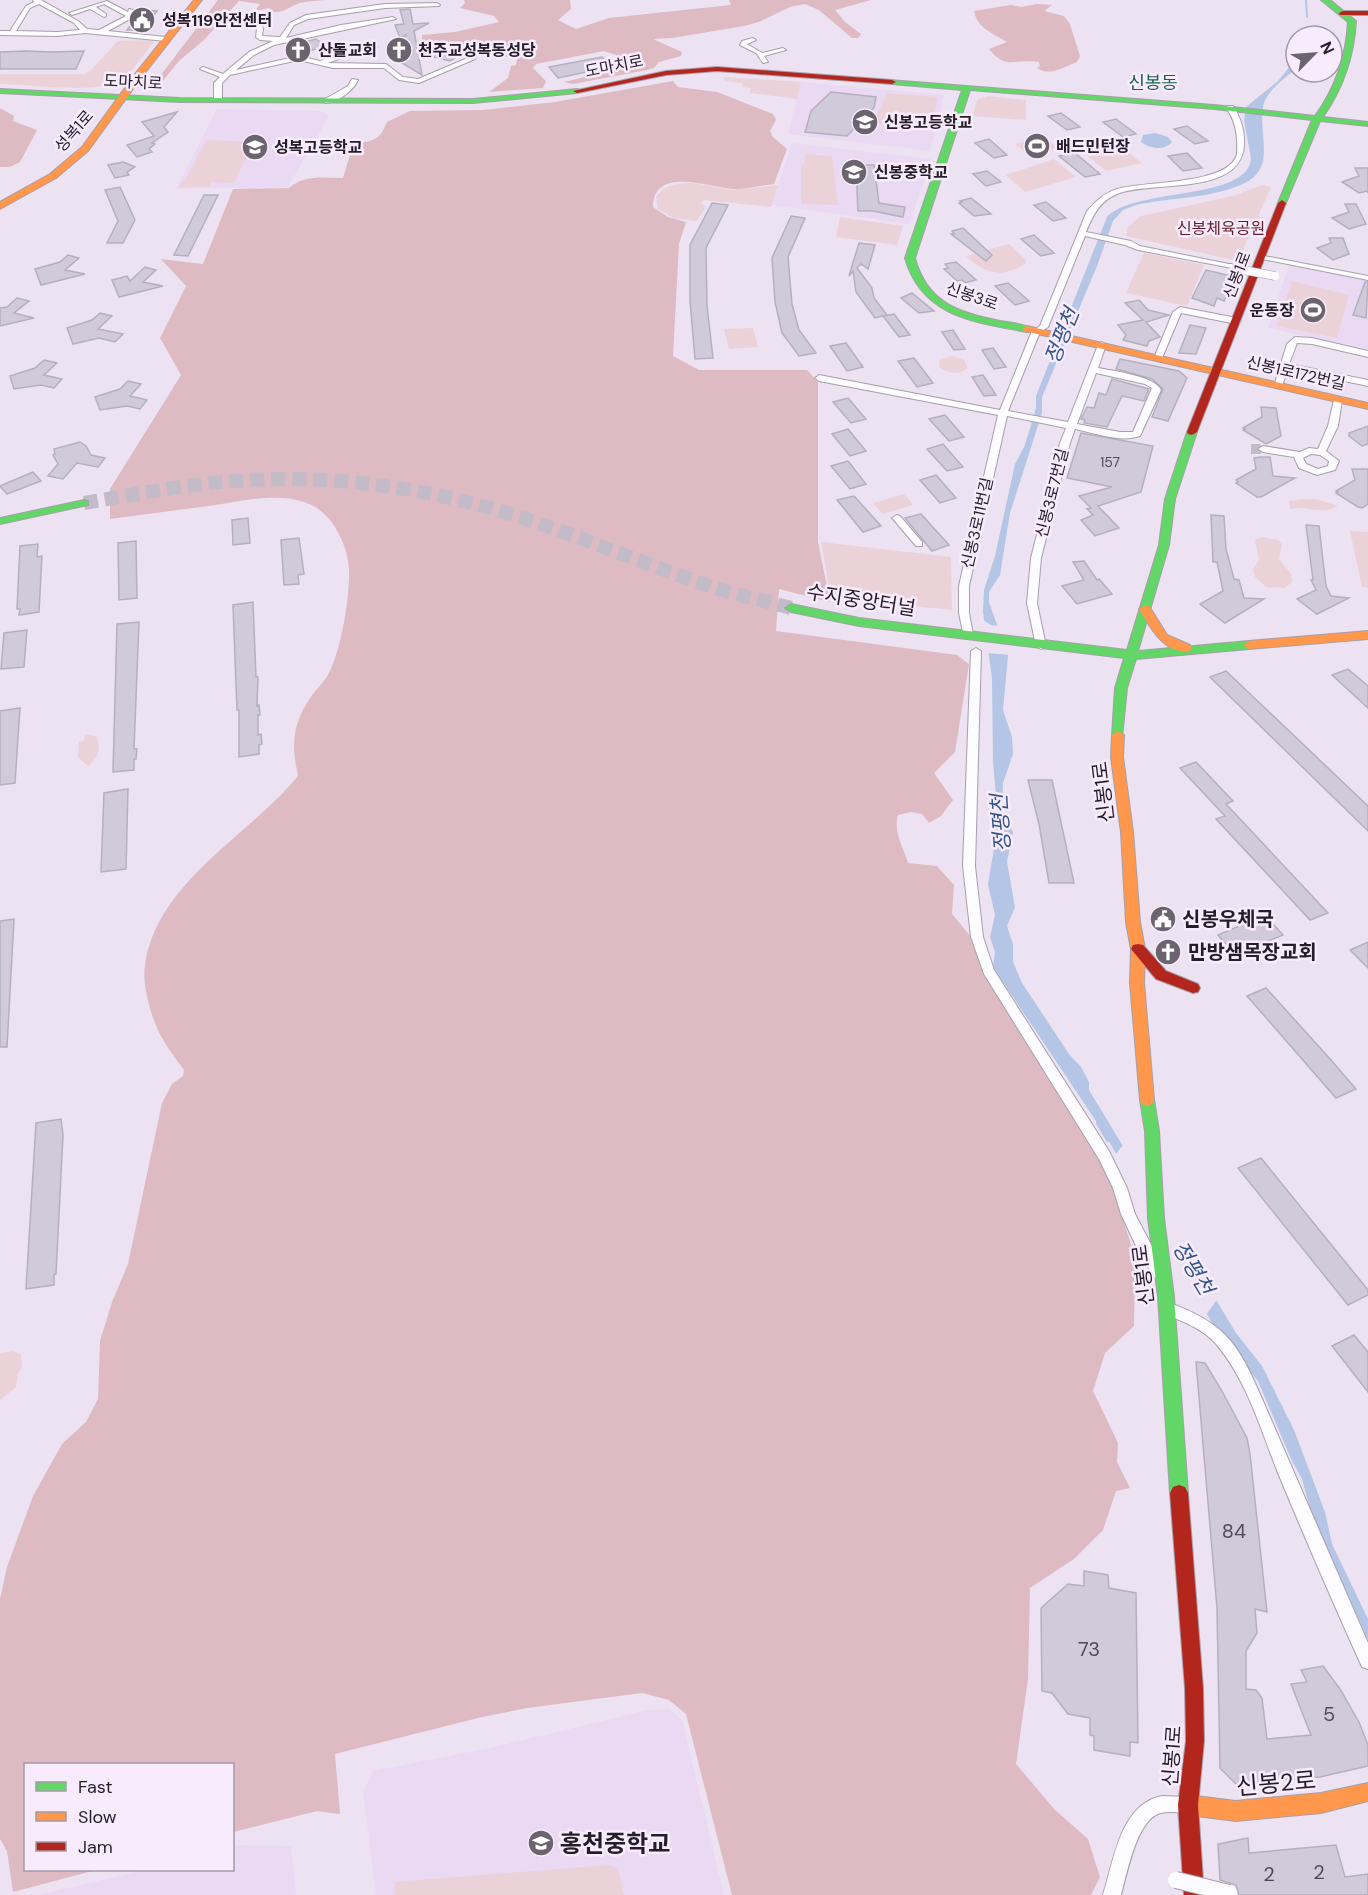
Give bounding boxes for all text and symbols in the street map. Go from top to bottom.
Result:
public building icon: 성복119안전센터 [127,5,157,35]
place label: 성복119안전센터 [162,10,272,31]
north arrow [1284,24,1344,84]
church icon: 산돌교회 [283,35,313,65]
church icon: 천주교성복동성당 [384,35,414,65]
text: N [1315,38,1339,58]
place label: 산돌교회 [318,40,377,61]
place label: 천주교성복동성당 [418,40,536,61]
street label: 도마치로 [583,50,645,82]
street label: 도마치로 [103,70,163,94]
district label: 신봉동 [1128,71,1178,95]
street label: 성복1로 [50,105,98,156]
school or university icon: 신봉고등학교 [850,107,880,137]
place label: 신봉고등학교 [884,112,973,133]
sports icon: 배드민턴장 [1022,131,1052,161]
school or university icon: 성복고등학교 [240,132,270,162]
place label: 배드민턴장 [1056,136,1130,157]
place label: 성복고등학교 [274,137,363,158]
school or university icon: 신봉중학교 [839,157,869,187]
place label: 신봉중학교 [874,162,948,183]
park label: 신봉체육공원 [1177,218,1265,239]
street label: 신봉1로 [1218,248,1256,302]
street label: 신봉3로 [943,277,1001,315]
sports icon: 운동장 [1298,295,1328,325]
place label: 운동장 [1250,300,1294,321]
water label: 정평천 [1038,301,1087,368]
street label: 신봉1로172번길 [1244,351,1348,395]
street label: 신봉3로7번길 [1031,446,1073,540]
house number: 157 [1100,453,1120,471]
street label: 신봉3로11번길 [956,475,998,571]
street label: 수지중앙터널 [804,579,918,621]
street label: 신봉1로 [1086,760,1120,824]
water label: 정평천 [985,790,1017,853]
public building icon: 신봉우체국 [1148,904,1178,934]
place label: 신봉우체국 [1182,906,1274,932]
church icon: 만방샘목장교회 [1153,937,1183,967]
place label: 만방샘목장교회 [1188,939,1317,965]
water label: 정평천 [1166,1236,1221,1302]
street label: 신봉1로 [1126,1243,1160,1307]
house number: 84 [1222,1518,1246,1544]
house number: 73 [1078,1636,1100,1662]
house number: 5 [1323,1701,1335,1727]
street label: 신봉1로 [1157,1724,1187,1788]
legend [24,1763,234,1871]
street label: 신봉2로 [1235,1764,1317,1802]
text: Fast [78,1775,113,1799]
text: Slow [78,1805,117,1829]
school or university icon: 홍천중학교 [526,1828,556,1858]
place label: 홍천중학교 [560,1828,670,1859]
text: Jam [78,1835,113,1859]
house number: 2 [1313,1859,1325,1885]
house number: 2 [1263,1861,1275,1887]

